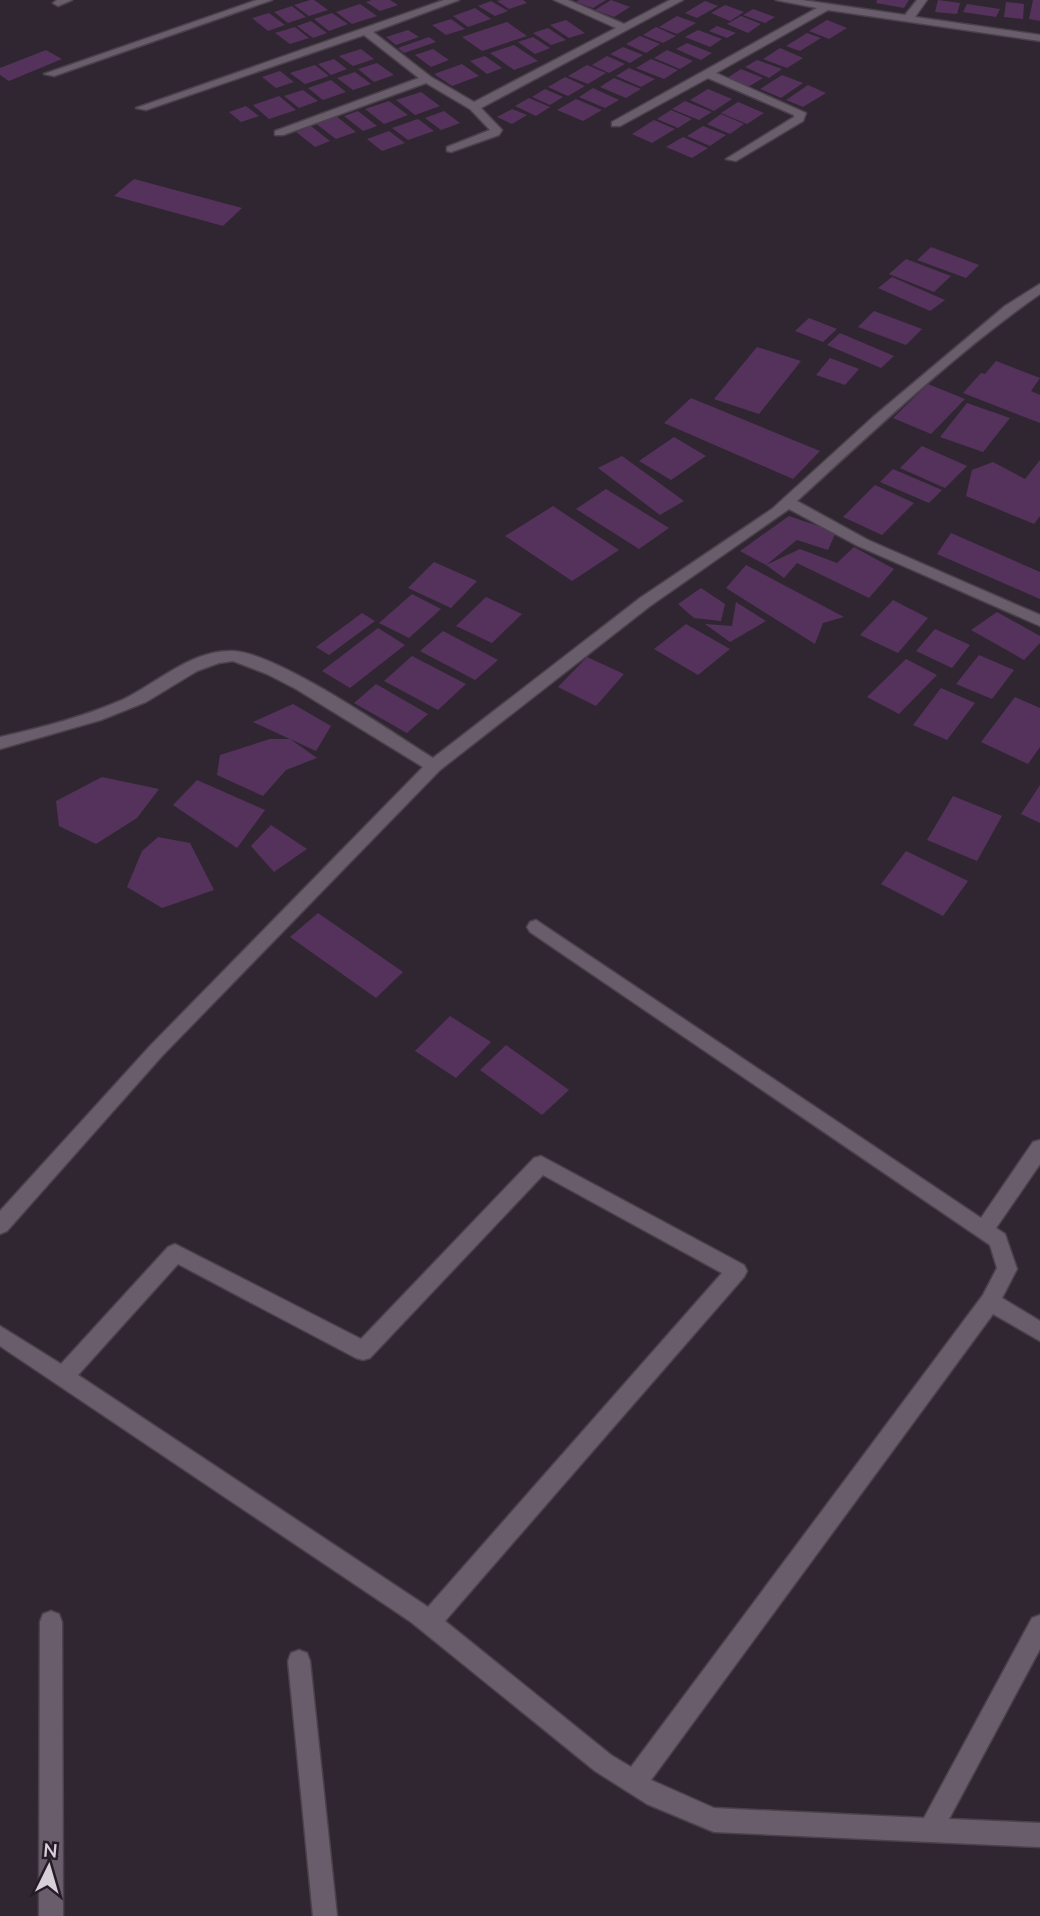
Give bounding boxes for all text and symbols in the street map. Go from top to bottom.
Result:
north arrow [14,1832,84,1902]
text: N [42,1837,59,1865]

